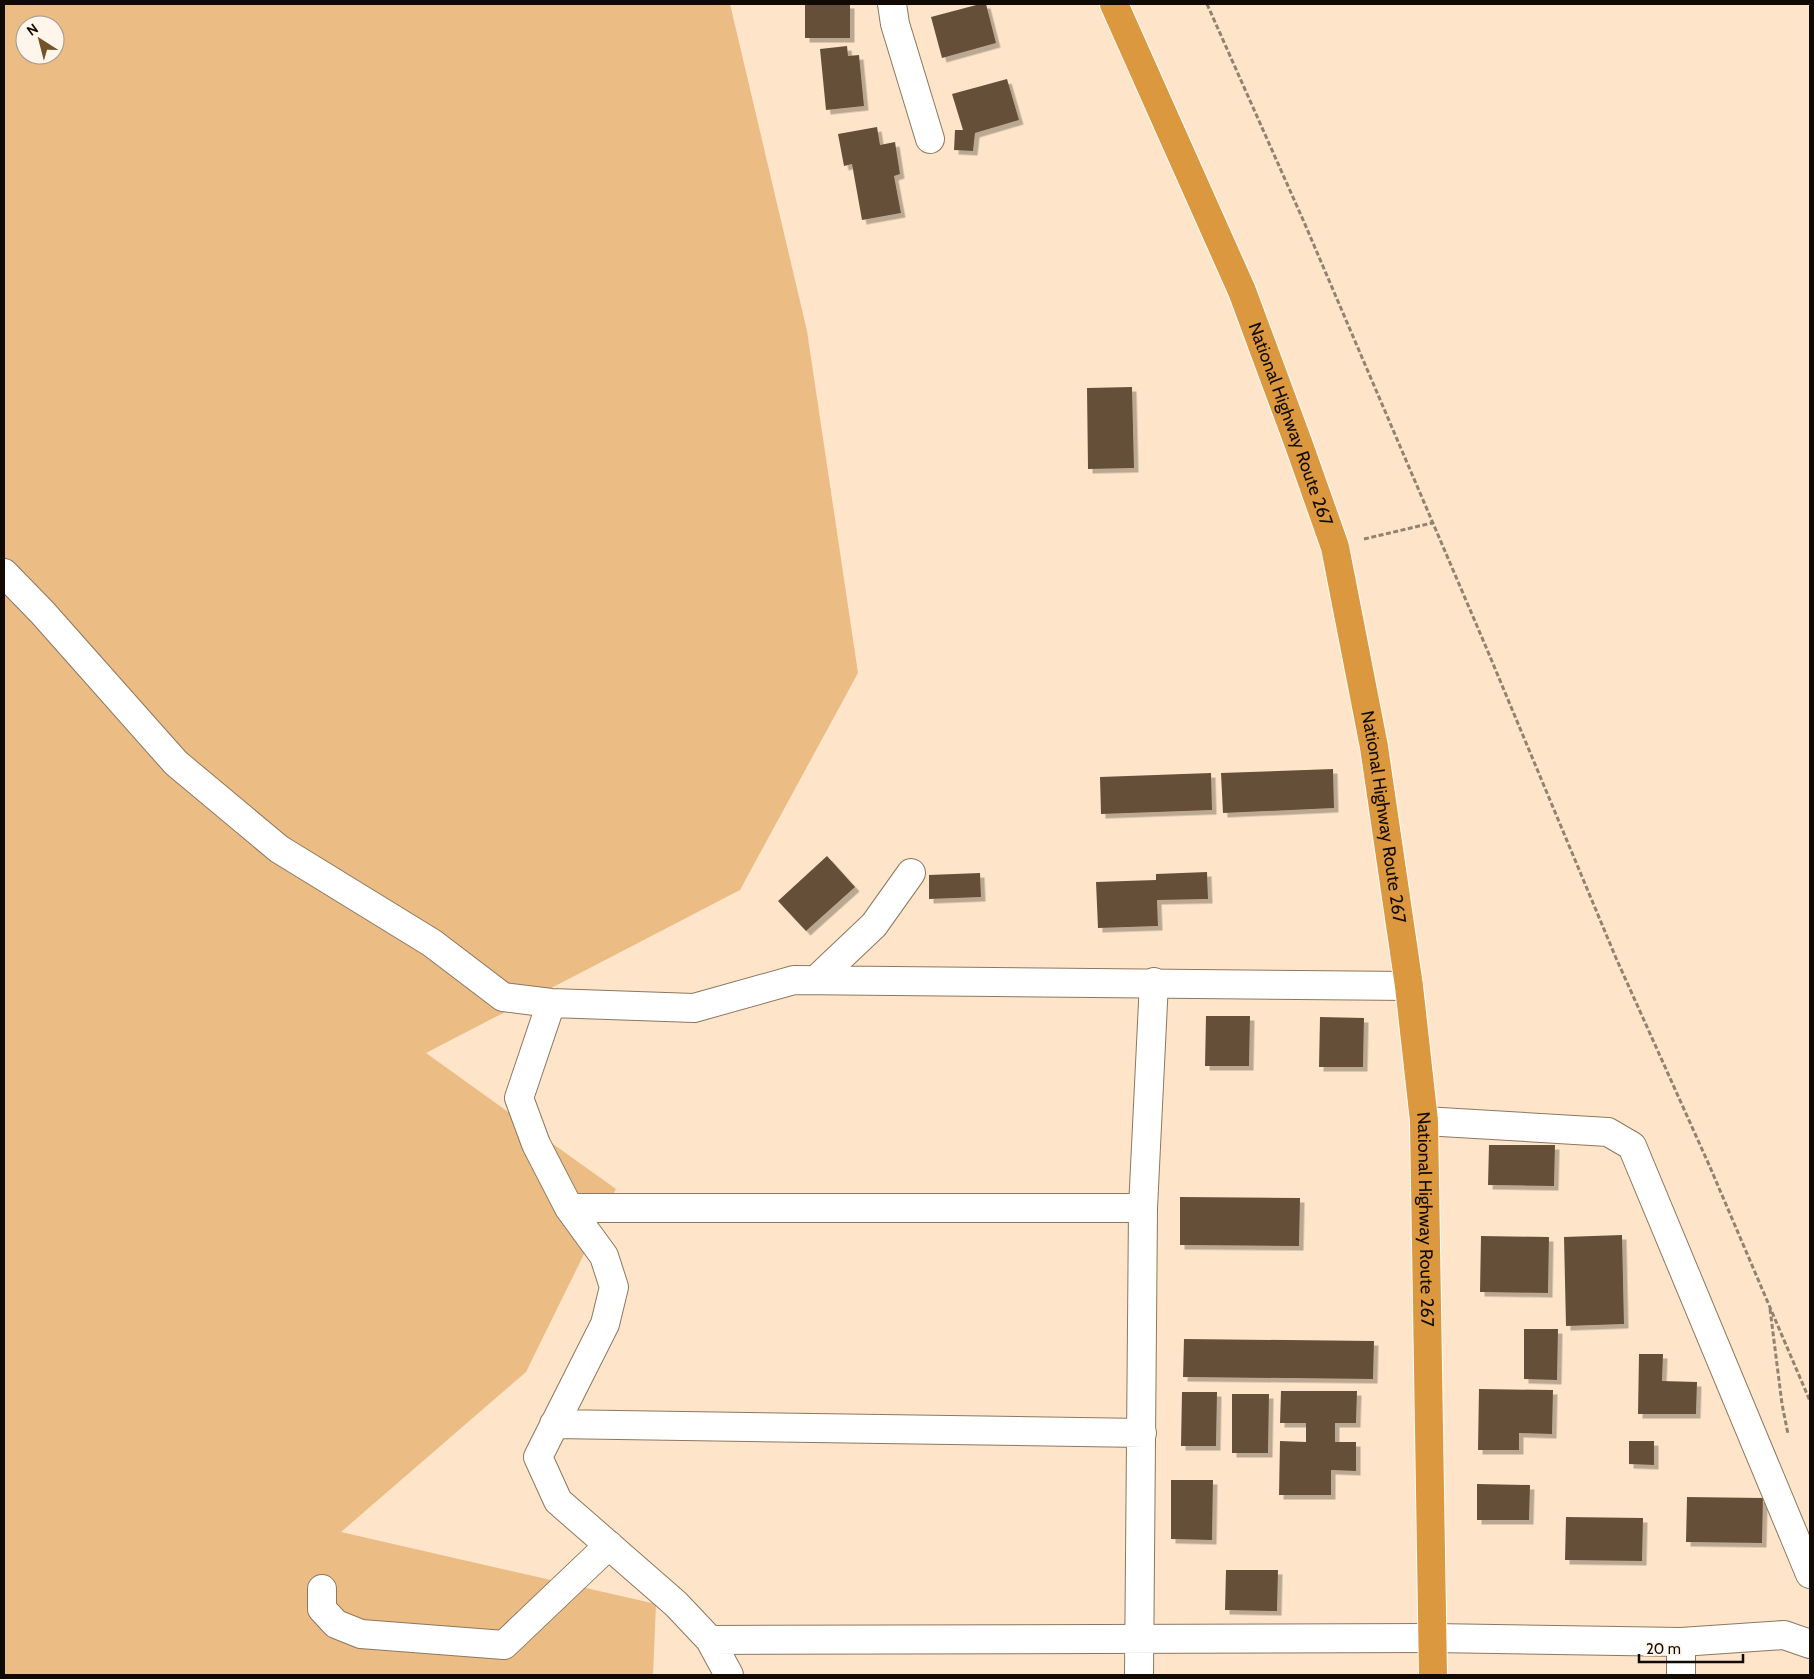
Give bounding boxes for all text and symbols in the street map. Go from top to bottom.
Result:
north arrow [15,15,65,65]
text: N [23,19,42,40]
street label: National Highway Route 267 [1244,319,1338,529]
street label: National Highway Route 267 [1356,709,1411,925]
street label: National Highway Route 267 [1412,1111,1438,1327]
scale bar [1639,1632,1743,1664]
text: 20 m [1646,1640,1681,1658]

